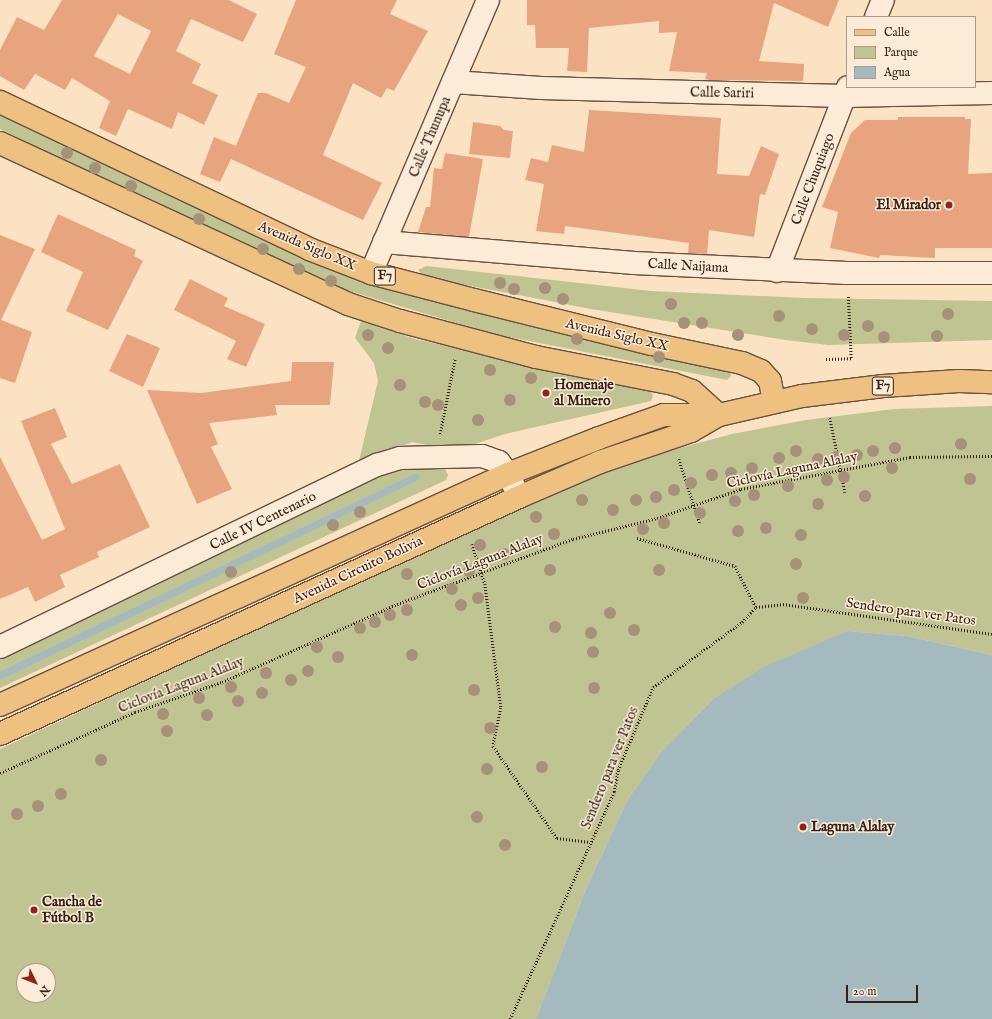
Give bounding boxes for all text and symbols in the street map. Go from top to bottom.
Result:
legend [846,16,976,88]
text: Calle [884,25,910,40]
text: Parque [884,45,918,60]
text: Agua [884,65,910,80]
street label: Calle Sariri [690,84,754,102]
street label: Calle Thunupa [405,94,455,180]
street label: Calle Chuquiago [788,131,838,227]
place label: El Mirador [876,197,941,213]
marker: El Mirador [944,200,954,210]
street label: Avenida Siglo XX [255,218,359,274]
street label: Calle Naijama [647,255,729,277]
road number: F7 [373,265,397,287]
street label: Avenida Siglo XX [564,315,670,355]
road number: F7 [871,375,895,397]
place label: Homenaje al Minero [554,377,614,410]
marker: Homenaje al Minero [541,388,551,398]
street label: Ciclovía Laguna Alalay [725,448,859,492]
street label: Calle IV Centenario [207,488,319,554]
street label: Ciclovía Laguna Alalay [415,530,545,594]
street label: Avenida Circuito Bolivia [291,533,425,607]
street label: Sendero para ver Patos [845,595,977,629]
street label: Ciclovía Laguna Alalay [116,653,246,717]
street label: Sendero para ver Patos [578,704,642,832]
place label: Laguna Alalay [811,819,894,835]
marker: Laguna Alalay [798,822,808,832]
place label: Cancha de Fútbol B [42,894,102,926]
marker: Cancha de Fútbol B [29,905,39,915]
north arrow [16,963,56,1003]
scale bar [848,977,920,1003]
text: N [36,982,52,999]
text: 20 m [853,984,876,999]

